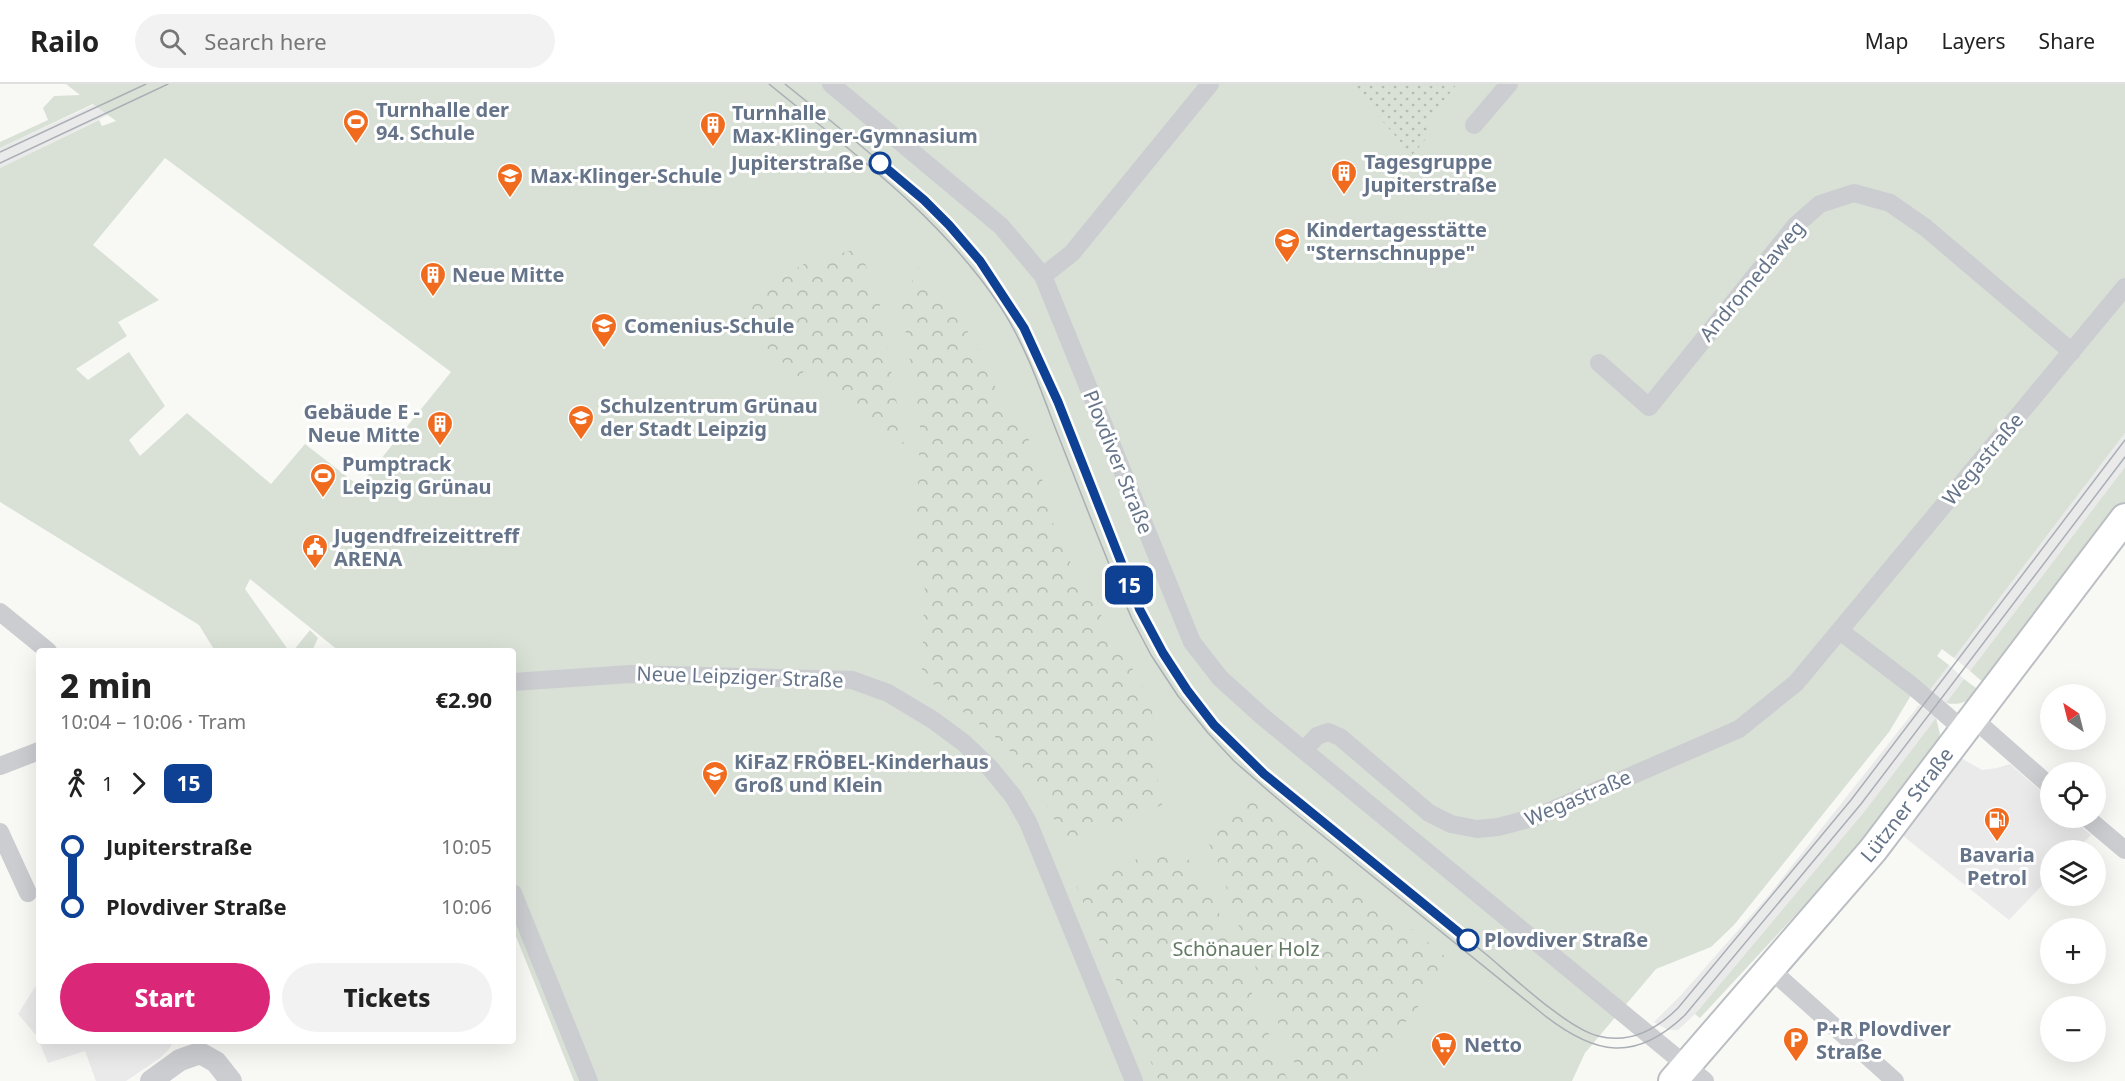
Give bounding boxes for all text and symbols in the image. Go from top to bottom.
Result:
search box [135,14,555,68]
text: Railo [30,22,99,60]
icon: search [156,25,189,58]
text: Search here [204,26,327,56]
text: Map [1865,27,1909,55]
text: Layers [1942,27,2006,55]
text: Share [2039,27,2095,55]
place label: Turnhalle der 94. Schule [376,96,509,146]
place label: Turnhalle Max-Klinger-Gymnasium [732,99,978,149]
sports icon: Turnhalle der 94. Schule [341,107,371,145]
building icon: Turnhalle Max-Klinger-Gymnasium [698,110,728,148]
place label: Tagesgruppe Jupiterstraße [1362,148,1497,198]
place label: Jupiterstraße [729,149,864,176]
marker: Jupiterstraße [869,152,891,174]
building icon: Tagesgruppe Jupiterstraße [1329,158,1359,196]
school or university icon: Max-Klinger-Schule [495,161,525,199]
place label: Max-Klinger-Schule [530,162,722,189]
street label: Andromedaweg [1693,214,1810,347]
place label: Kindertagesstätte "Sternschnuppe" [1306,216,1487,266]
school or university icon: Kindertagesstätte "Sternschnuppe" [1272,226,1302,264]
building icon: Neue Mitte [418,260,448,298]
place label: Neue Mitte [452,261,565,288]
school or university icon: Comenius-Schule [589,311,619,349]
place label: Comenius-Schule [624,312,794,339]
street label: Plovdiver Straße [1077,386,1160,538]
place label: Schulzentrum Grünau der Stadt Leipzig [600,392,818,442]
place label: Gebäude E - Neue Mitte [303,398,420,448]
school or university icon: Schulzentrum Grünau der Stadt Leipzig [566,403,596,441]
street label: Wegastraße [1936,407,2029,511]
building icon: Gebäude E - Neue Mitte [425,409,455,447]
place label: Pumptrack Leipzig Grünau [342,450,492,500]
sports icon: Pumptrack Leipzig Grünau [308,461,338,499]
place label: Jugendfreizeittreff ARENA [332,522,521,572]
public building icon: Jugendfreizeittreff ARENA [300,532,330,570]
line badge: 15 [1102,566,1156,604]
text: 15 [1117,571,1141,599]
street label: Neue Leipziger Straße [636,659,844,694]
text: 2 min [60,663,152,708]
text: €2.90 [435,684,492,714]
north arrow [2040,684,2106,750]
map controls [2040,684,2106,1062]
text: 10:04 – 10:06 · Tram [60,708,246,735]
street label: Lützner Straße [1854,742,1959,868]
place label: KiFaZ FRÖBEL-Kinderhaus Groß und Klein [734,748,989,798]
school or university icon: KiFaZ FRÖBEL-Kinderhaus Groß und Klein [700,759,730,797]
button: locate [2040,762,2106,828]
street label: Wegastraße [1521,763,1635,832]
icon: walk [60,767,93,800]
icon: forward [122,767,155,800]
text: 15 [176,769,200,797]
text: 1 [102,770,113,797]
fuel station icon: Bavaria Petrol [1982,805,2012,843]
text: Jupiterstraße [106,831,252,861]
text: 10:05 [441,833,492,860]
button: layers [2040,840,2106,906]
place label: Bavaria Petrol [1959,841,2035,891]
text: Plovdiver Straße [106,891,287,921]
text: 10:06 [441,893,492,920]
button: + [2040,918,2106,984]
place label: Plovdiver Straße [1484,926,1648,953]
marker: Plovdiver Straße [1457,929,1479,951]
park label: Schönauer Holz [1172,935,1320,962]
button: Start [60,963,270,1032]
button: Tickets [282,963,492,1032]
button: − [2040,996,2106,1062]
place label: P+R Plovdiver Straße [1816,1015,1951,1065]
parking icon: P+R Plovdiver Straße [1781,1025,1811,1063]
supermarket icon: Netto [1429,1030,1459,1068]
place label: Netto [1464,1031,1522,1058]

